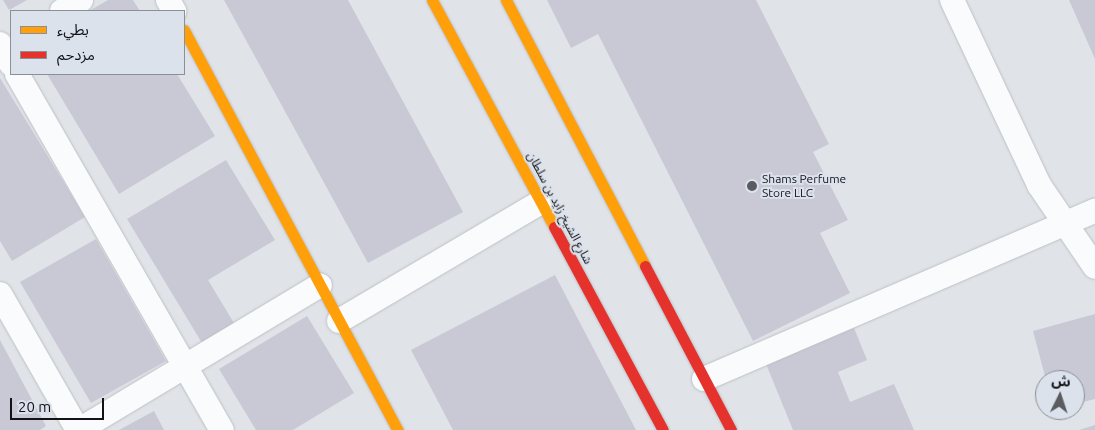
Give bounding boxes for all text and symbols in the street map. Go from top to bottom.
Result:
legend [10,10,185,75]
text: بطيء [57,21,89,38]
text: مزدحم [57,46,95,63]
street label: شارع الشيخ زايد بن سلطان [524,149,596,267]
place label: Shams Perfume Store LLC [762,172,846,200]
marker: Shams Perfume Store LLC [746,180,758,192]
north arrow [1035,370,1085,420]
text: ش [1051,372,1071,390]
scale bar [12,388,106,420]
text: 20 m [18,398,51,415]

